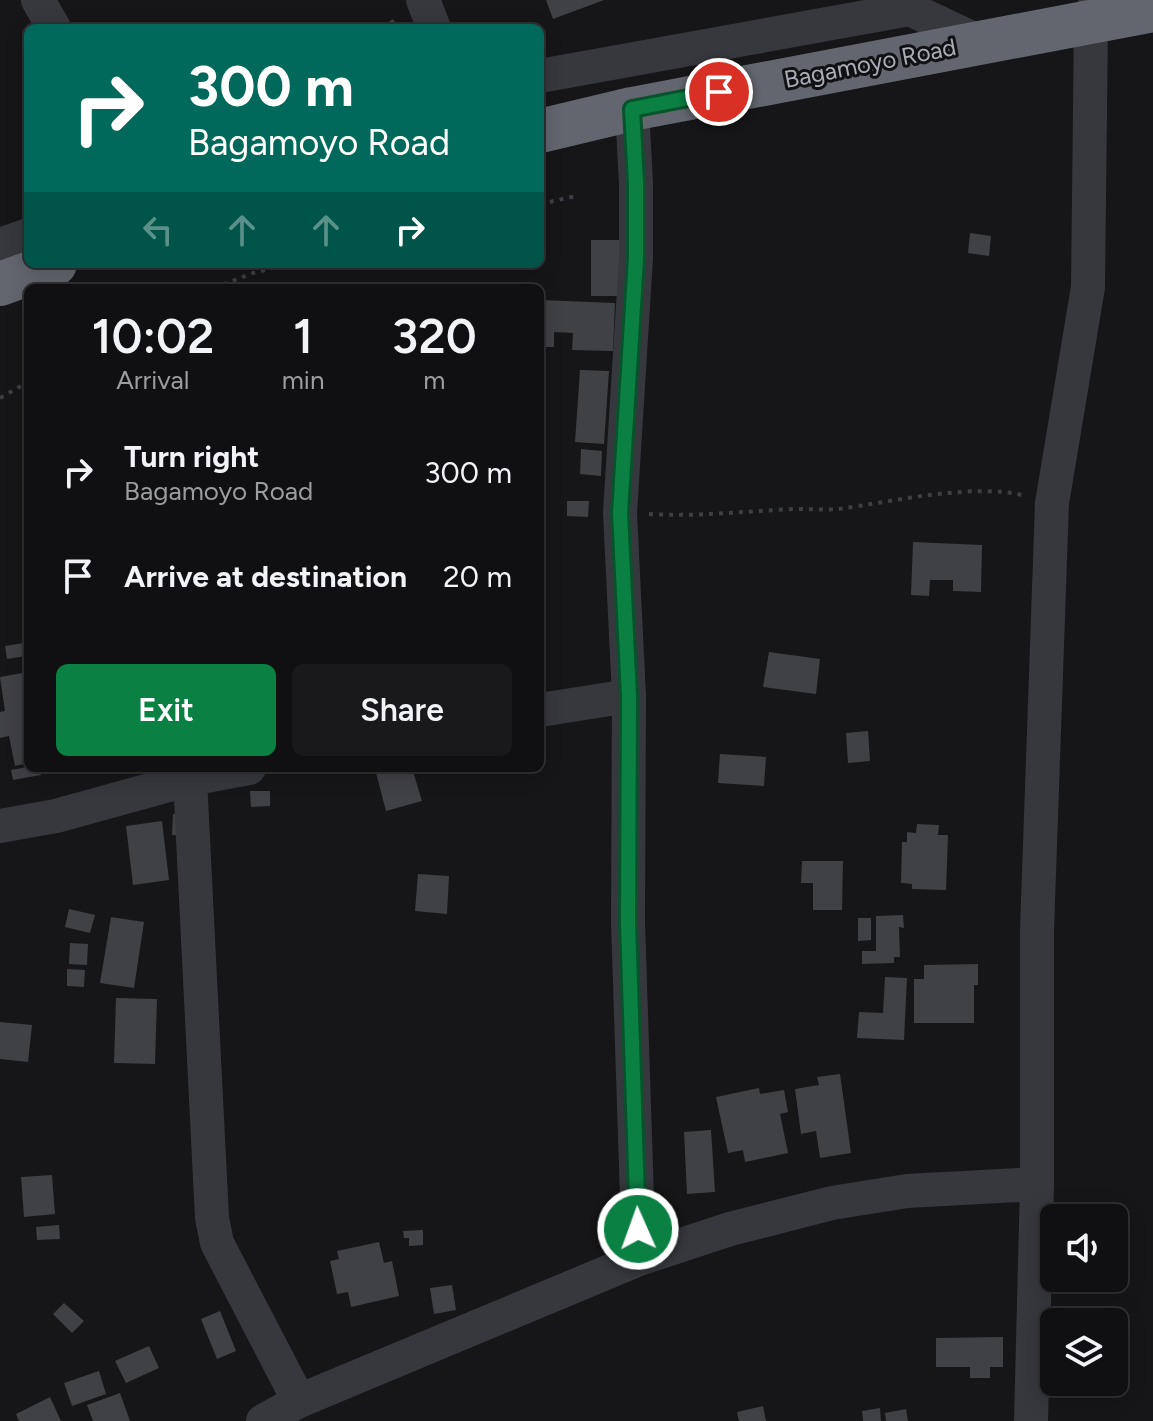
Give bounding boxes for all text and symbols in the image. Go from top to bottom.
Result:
street label: Bagamoyo Road [781,32,959,94]
text: 300 m [188,53,354,120]
icon: right [56,56,160,160]
pin [685,58,753,126]
icon: arrive [697,70,741,114]
text: Bagamoyo Road [188,121,450,164]
icon: left [136,208,180,252]
icon: ahead [220,208,264,252]
icon: ahead [304,208,348,252]
icon: right [388,208,432,252]
text: 10:02 [91,307,214,365]
text: 1 [293,307,313,365]
text: 320 [392,307,477,365]
text: Arrival [116,364,190,396]
text: min [282,364,324,396]
text: m [423,364,445,396]
text: Turn right [124,438,259,475]
icon: right [56,450,100,494]
text: 300 m [424,454,512,491]
text: Bagamoyo Road [124,475,313,507]
icon: arrive [56,554,100,598]
text: Arrive at destination [124,558,407,595]
text: 20 m [443,558,512,595]
button: Exit [56,664,276,756]
button: Share [292,664,512,756]
position arrow [596,1187,680,1271]
map controls [1040,1204,1128,1396]
button: sound [1040,1204,1128,1292]
button: layers [1040,1308,1128,1396]

